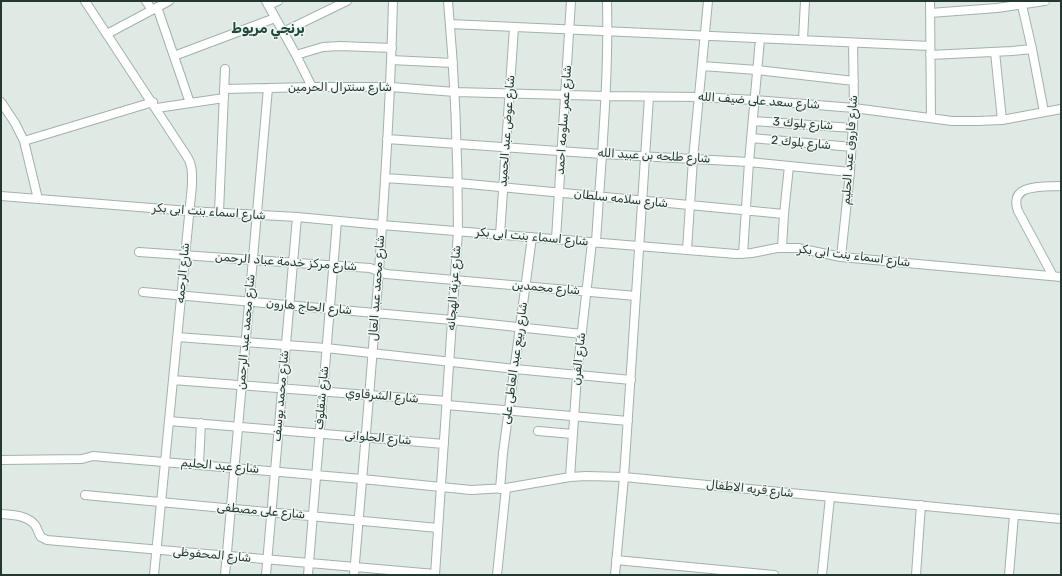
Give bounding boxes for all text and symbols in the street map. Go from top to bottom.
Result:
district label: برنجي مريوط [231,21,305,37]
street label: شارع عمر سلومه احمد [553,65,575,175]
street label: شارع عوض عبد الحميد [496,75,518,187]
street label: شارع سنترال الحرمين [288,81,392,95]
street label: شارع سعد على ضيف الله [698,90,820,112]
street label: شارع فاروق عبد الحليم [839,95,861,205]
street label: شارع بلوك 3 [772,115,834,133]
street label: شارع بلوك 2 [770,133,832,153]
street label: شارع طلحه بن عبيد الله [597,146,711,166]
street label: شارع سلامه سلطان [573,187,669,211]
street label: شارع اسماء بنت ابى بكر [152,201,266,223]
street label: شارع اسماء بنت ابى بكر [475,225,589,249]
street label: شارع محمد عبد العال [366,235,388,341]
street label: شارع الرحمه [173,242,193,304]
street label: شارع اسماء بنت ابى بكر [797,242,911,270]
street label: شارع عزبة الهجانه [444,245,464,331]
street label: شارع مركز خدمة عباد الرحمن [215,250,357,274]
street label: شارع محمد عبد الرحمن [234,274,258,390]
street label: شارع محمدين [511,278,581,298]
street label: شارع الحاج هارون [265,296,353,318]
street label: شارع ربيع عبد العاطى على [499,301,531,425]
street label: شارع الفرن [569,332,589,386]
street label: شارع محمد يوسف [270,350,292,442]
street label: شارع شقلوف [312,365,332,431]
street label: شارع الشرقاوي [345,386,419,406]
street label: شارع الحلوانى [344,428,412,448]
street label: شارع عبد الحليم [180,455,260,477]
street label: شارع قريه الاطفال [706,477,794,501]
street label: شارع على مصطفى [216,500,306,522]
street label: شارع المحفوظى [172,544,252,566]

